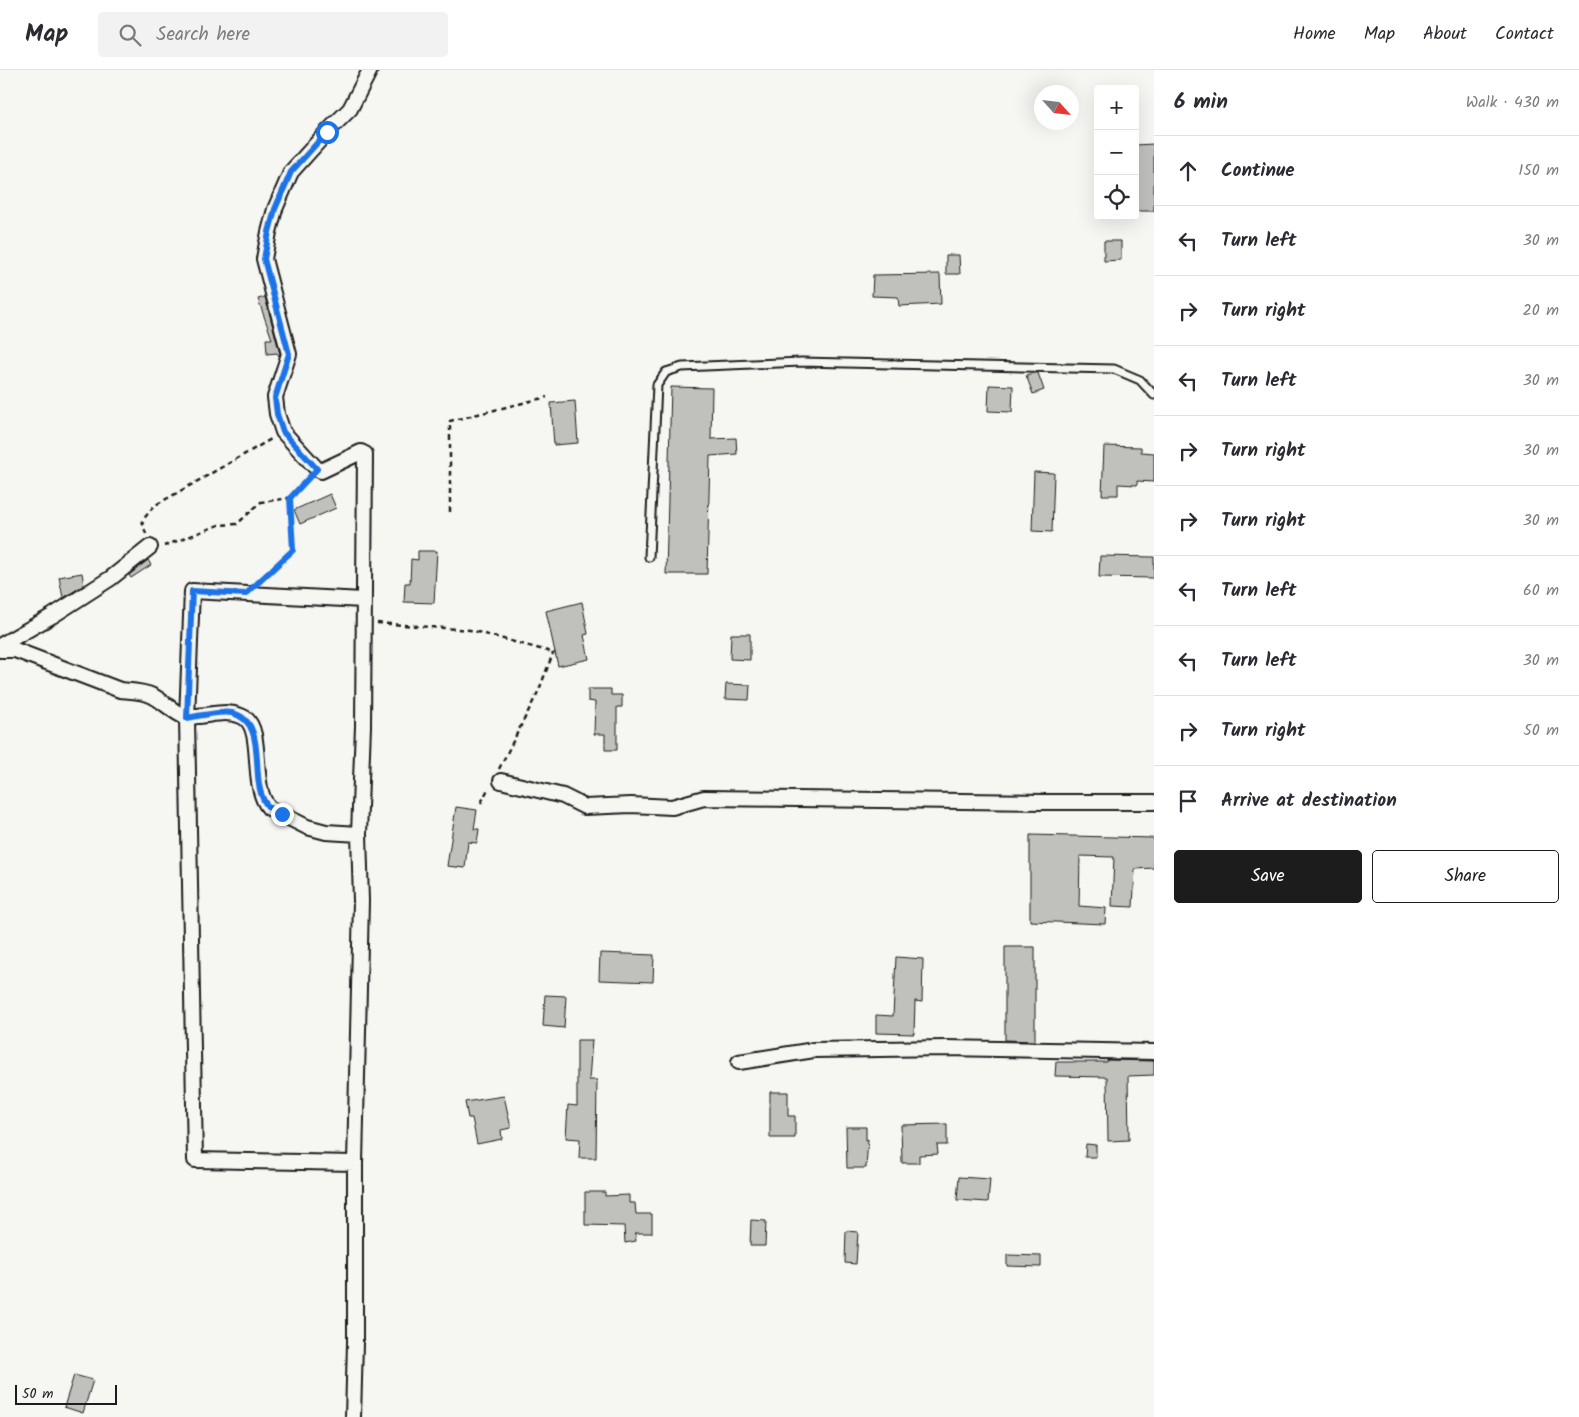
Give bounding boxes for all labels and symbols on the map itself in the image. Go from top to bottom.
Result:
north arrow [1034,85,1079,130]
route start [316,121,339,144]
route end [271,803,294,826]
scale bar [15,1382,118,1405]

